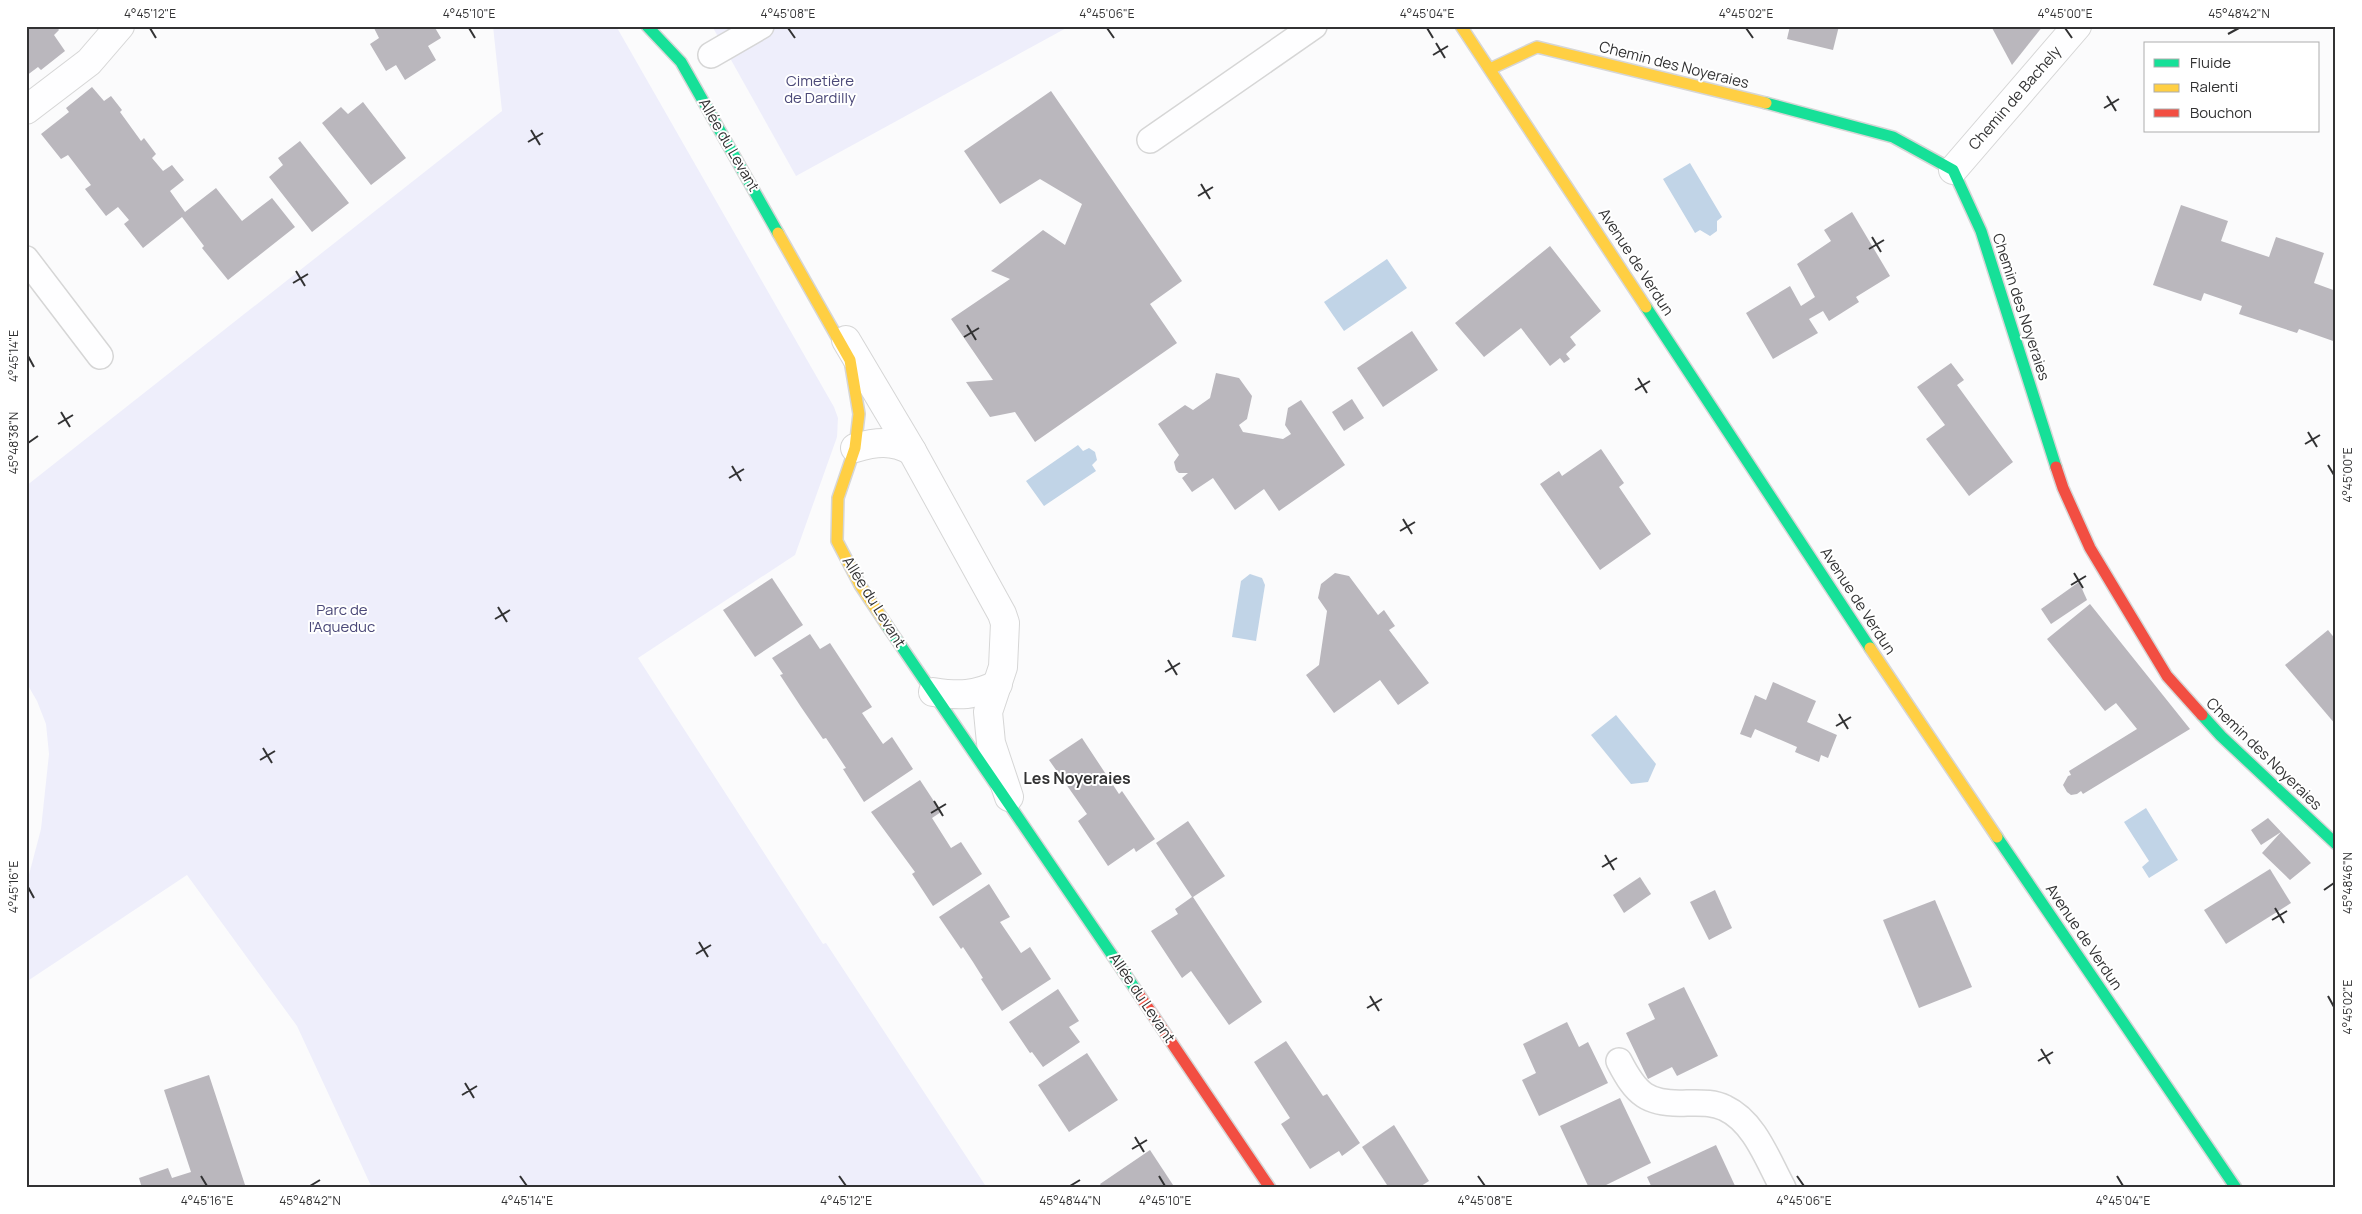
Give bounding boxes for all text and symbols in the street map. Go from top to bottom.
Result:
text: 4°45'12"E [124,5,176,22]
text: 4°45'10"E [443,5,495,22]
text: 4°45'08"E [761,5,816,22]
text: 4°45'06"E [1079,5,1135,22]
text: 4°45'04"E [1400,5,1454,22]
text: 4°45'02"E [1719,5,1774,22]
text: 4°45'00"E [2037,5,2093,22]
text: 45°48'42"N [2208,5,2270,22]
street label: Chemin des Noyeraies [1597,36,1751,93]
street label: Chemin de Bachely [1963,41,2066,154]
legend [2144,42,2320,132]
text: Fluide [2190,52,2231,73]
park label: Cimetière de Dardilly [784,70,856,108]
text: Ralenti [2190,76,2238,97]
street label: Allée du Levant [694,94,765,195]
text: Bouchon [2190,102,2252,123]
street label: Avenue de Verdun [1594,204,1679,319]
street label: Chemin des Noyeraies [1988,231,2055,383]
text: 4°45'14"E [5,330,22,382]
text: 45°48'38"N [5,412,22,474]
text: 4°45'00"E [2339,447,2356,503]
street label: Avenue de Verdun [1816,543,1901,658]
street label: Allée du Levant [838,552,911,652]
park label: Parc de l'Aqueduc [309,599,375,637]
street label: Chemin des Noyeraies [2202,693,2327,815]
district label: Les Noyeraies [1023,767,1131,789]
text: 45°48'46"N [2339,852,2356,914]
text: 4°45'16"E [5,860,22,913]
street label: Avenue de Verdun [2041,879,2128,994]
street label: Allée du Levant [1105,949,1180,1047]
text: 4°45'02"E [2339,979,2356,1034]
text: 4°45'16"E [181,1192,234,1209]
text: 45°48'42"N [279,1192,341,1209]
text: 4°45'14"E [501,1192,553,1209]
text: 4°45'12"E [820,1192,872,1209]
text: 45°48'44"N [1039,1192,1101,1209]
text: 4°45'10"E [1139,1192,1191,1209]
text: 4°45'08"E [1458,1192,1513,1209]
text: 4°45'06"E [1776,1192,1832,1209]
text: 4°45'04"E [2096,1192,2150,1209]

